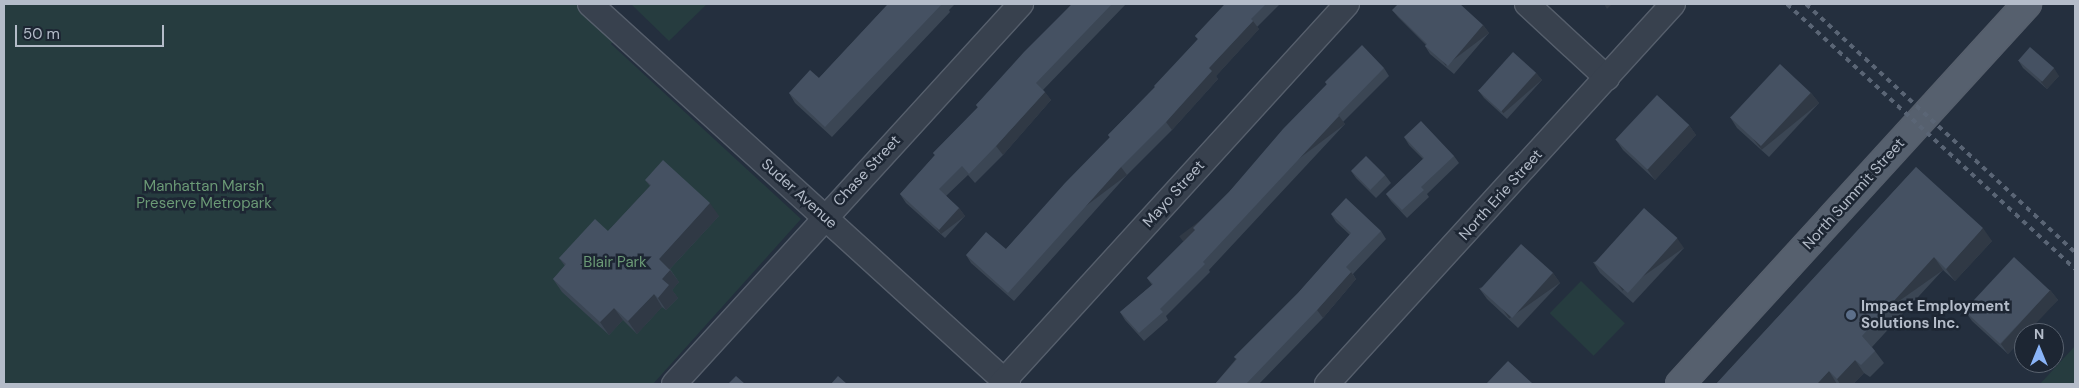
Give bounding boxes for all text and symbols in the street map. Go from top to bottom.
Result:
scale bar [18,15,166,47]
text: 50 m [23,24,60,44]
street label: Chase Street [830,132,904,210]
street label: North Summit Street [1799,135,1909,253]
street label: North Erie Street [1456,146,1546,244]
street label: Suder Avenue [757,155,841,233]
street label: Mayo Street [1139,157,1209,231]
park label: Manhattan Marsh Preserve Metropark [136,177,272,212]
park label: Blair Park [583,254,647,272]
place label: Impact Employment Solutions Inc. [1861,297,2010,332]
marker: Impact Employment Solutions Inc. [1845,309,1857,321]
north arrow [2014,323,2064,373]
text: N [2034,325,2044,343]

